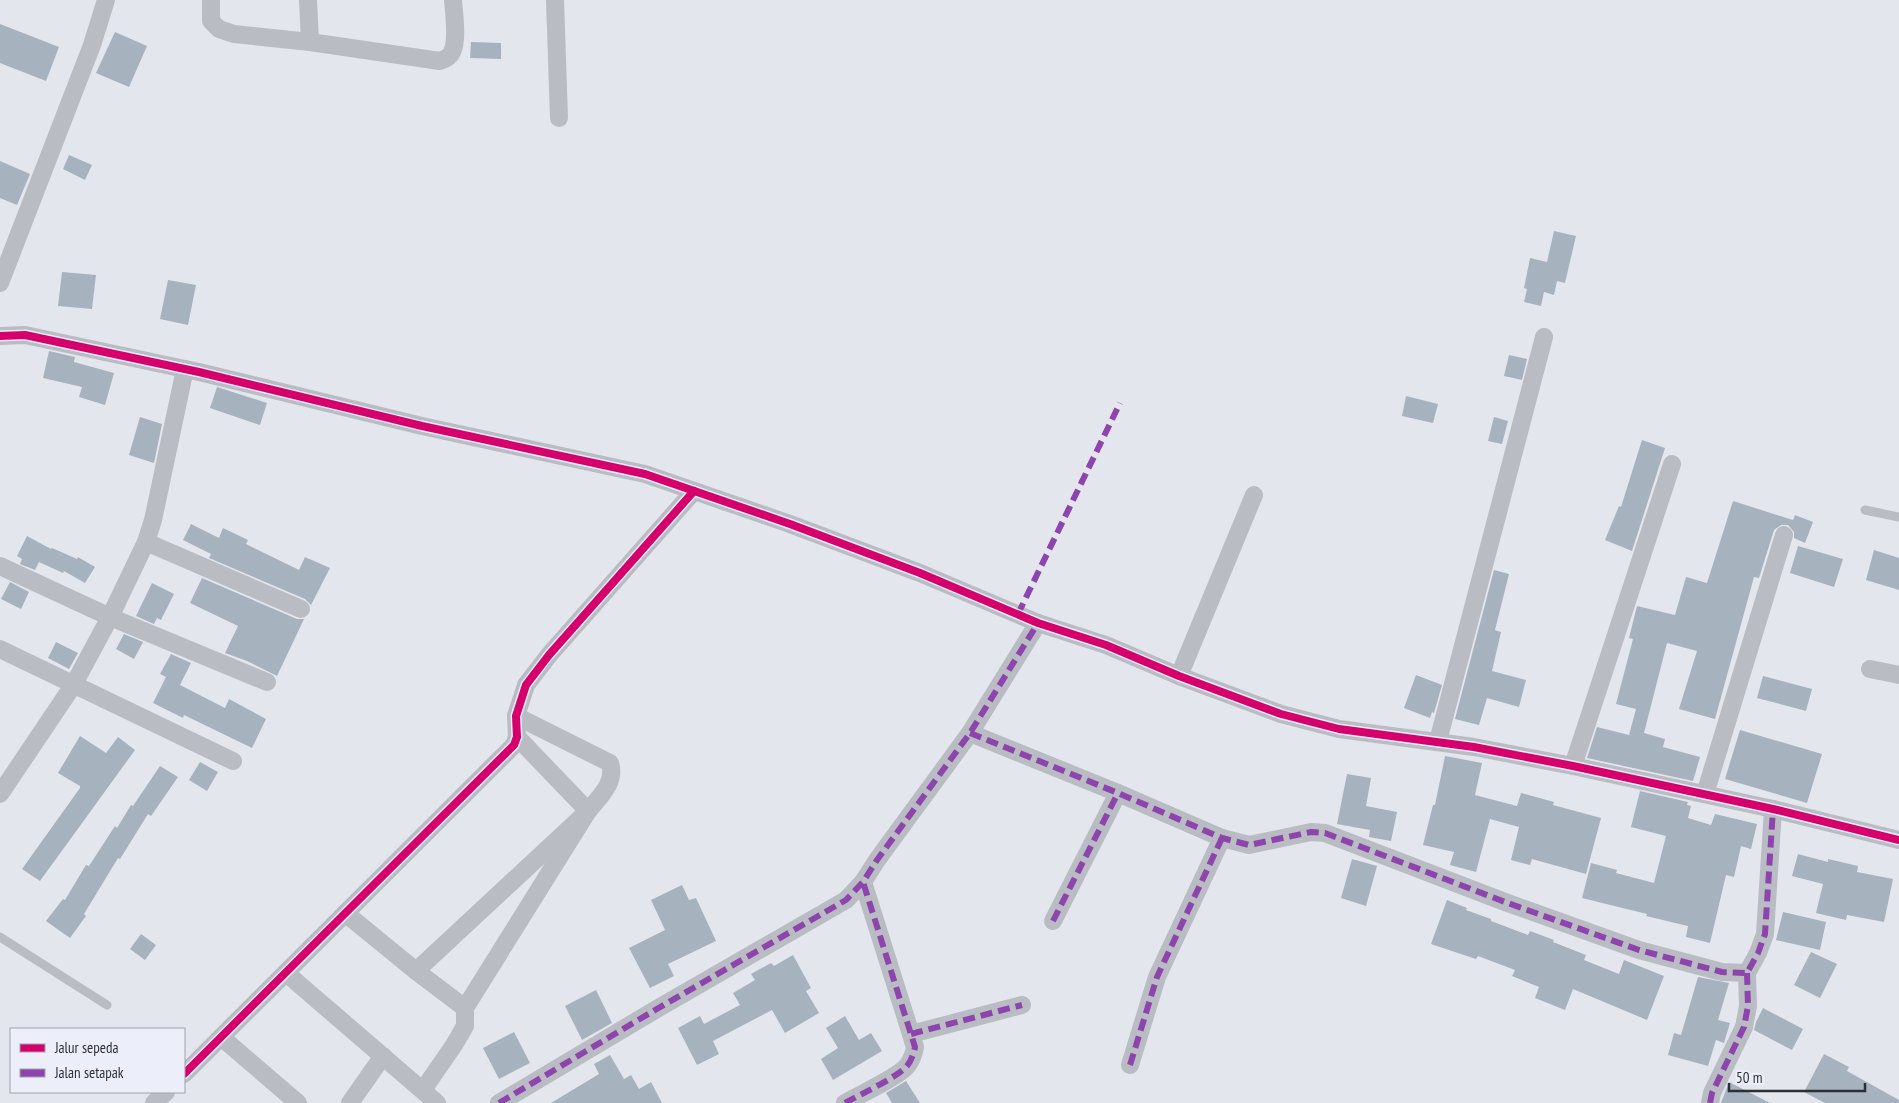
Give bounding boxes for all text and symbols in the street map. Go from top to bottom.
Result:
legend [10,1028,185,1093]
text: Jalur sepeda [54,1038,118,1057]
scale bar [1729,1060,1865,1092]
text: Jalan setapak [54,1063,124,1082]
text: 50 m [1736,1068,1762,1087]

